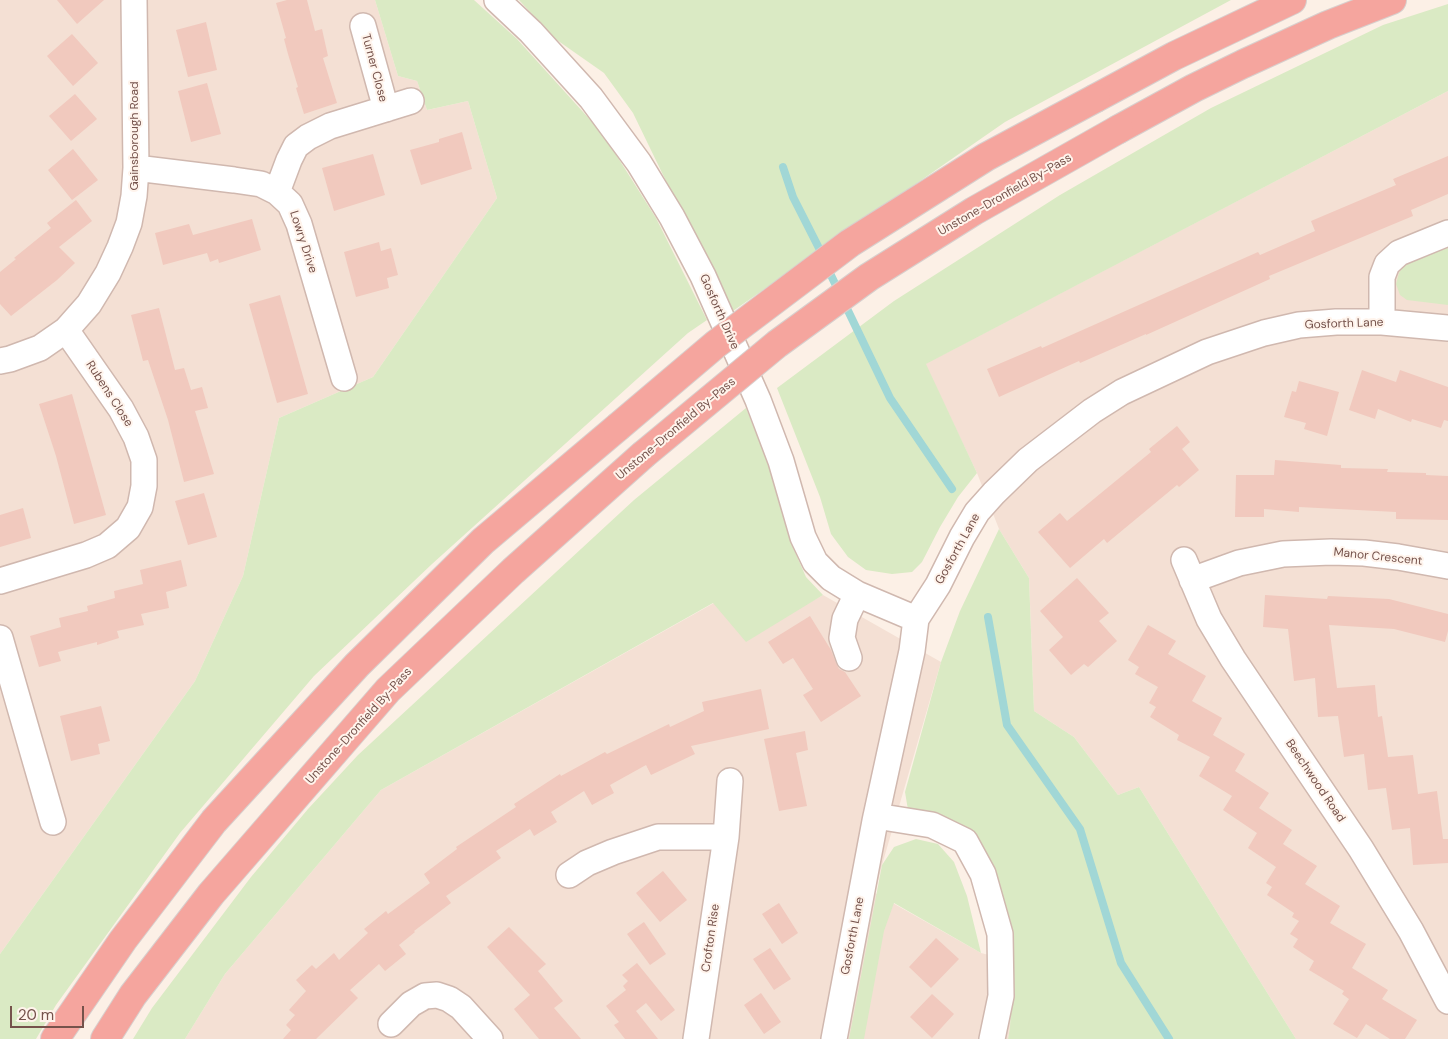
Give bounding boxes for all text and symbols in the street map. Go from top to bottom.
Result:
street label: Turner Close [358,32,390,104]
street label: Gainsborough Road [128,82,142,190]
street label: Unstone-Dronfield By-Pass [936,151,1074,239]
street label: Lowry Drive [286,209,320,275]
street label: Gosforth Drive [696,272,742,352]
street label: Gosforth Lane [1304,315,1384,333]
street label: Rubens Close [82,358,136,430]
street label: Unstone-Dronfield By-Pass [613,375,739,483]
street label: Gosforth Lane [933,511,983,587]
street label: Manor Crescent [1333,545,1423,569]
street label: Unstone-Dronfield By-Pass [303,665,415,787]
street label: Beechwood Road [1282,737,1348,825]
street label: Gosforth Lane [838,896,868,976]
street label: Crofton Rise [699,903,723,973]
scale bar [12,996,86,1028]
text: 20 m [18,1005,54,1025]

